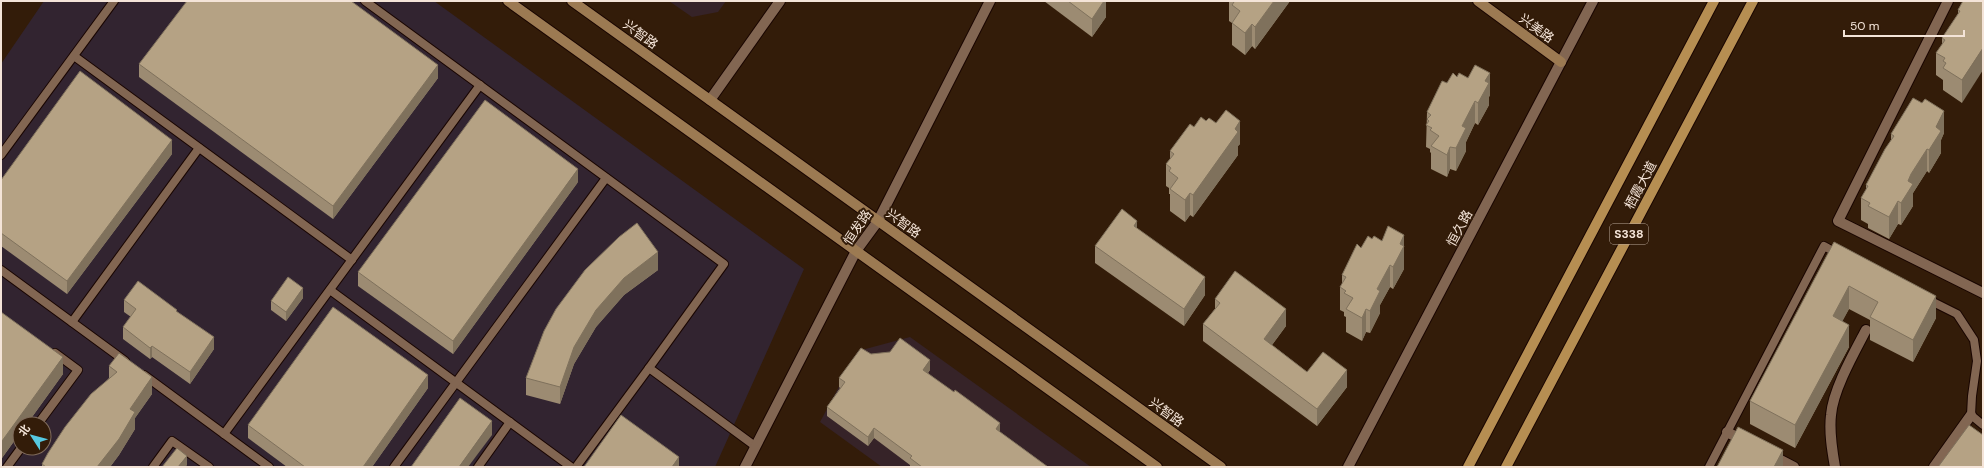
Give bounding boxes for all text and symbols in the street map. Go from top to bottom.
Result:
street label: 兴美路 [1516,10,1557,47]
scale bar [1844,12,1964,38]
street label: 兴智路 [620,16,661,53]
text: 50 m [1850,18,1879,34]
street label: 栖霞大道 [1621,158,1660,212]
street label: 兴智路 [883,205,924,242]
street label: 恒发路 [839,206,875,248]
street label: 恒久路 [1443,207,1476,249]
road number: S338 [1610,224,1648,244]
street label: 兴智路 [1146,394,1187,431]
north arrow [12,416,52,456]
text: 北 [15,422,33,439]

